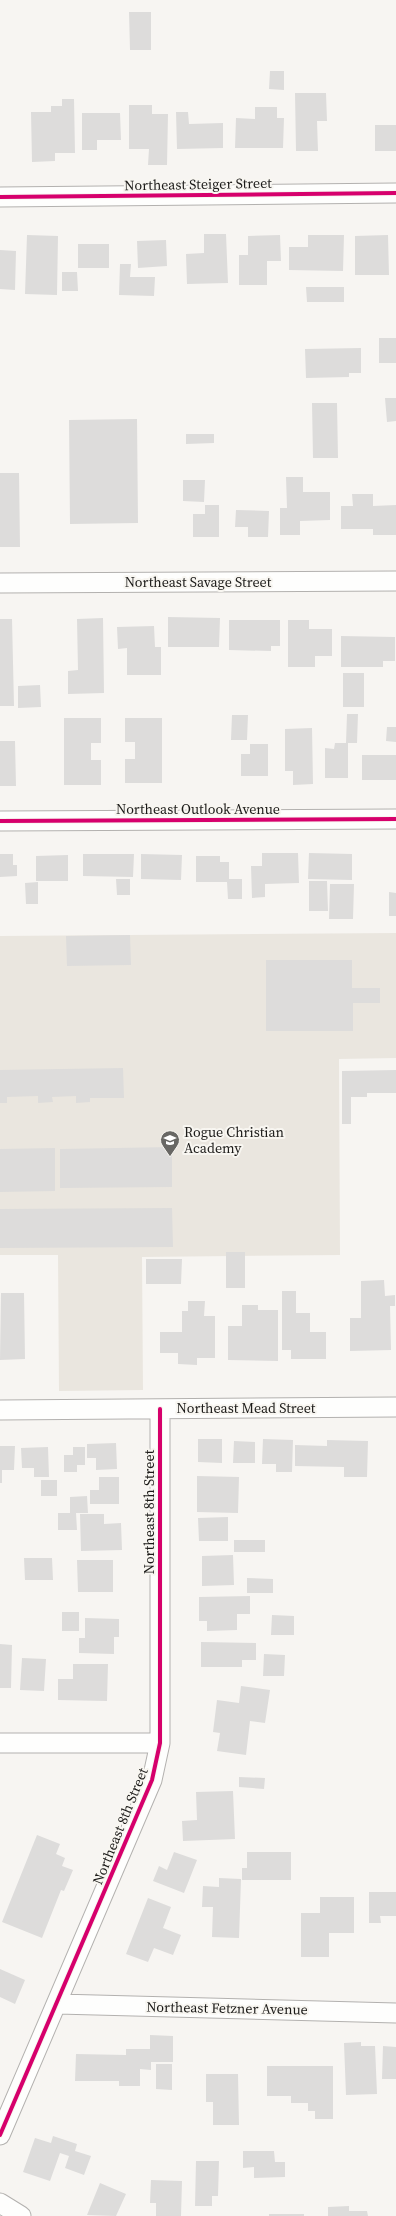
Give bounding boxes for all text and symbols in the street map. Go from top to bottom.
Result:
street label: Northeast Steiger Street [124,173,272,195]
street label: Northeast Savage Street [125,572,272,592]
street label: Northeast Outlook Avenue [116,799,280,819]
place label: Rogue Christian Academy [184,1122,285,1158]
school or university icon: Rogue Christian Academy [159,1129,181,1157]
street label: Northeast Mead Street [177,1398,316,1418]
street label: Northeast 8th Street [139,1449,159,1574]
street label: Northeast 8th Street [87,1764,153,1887]
street label: Northeast Fetzner Avenue [146,1997,308,2019]

